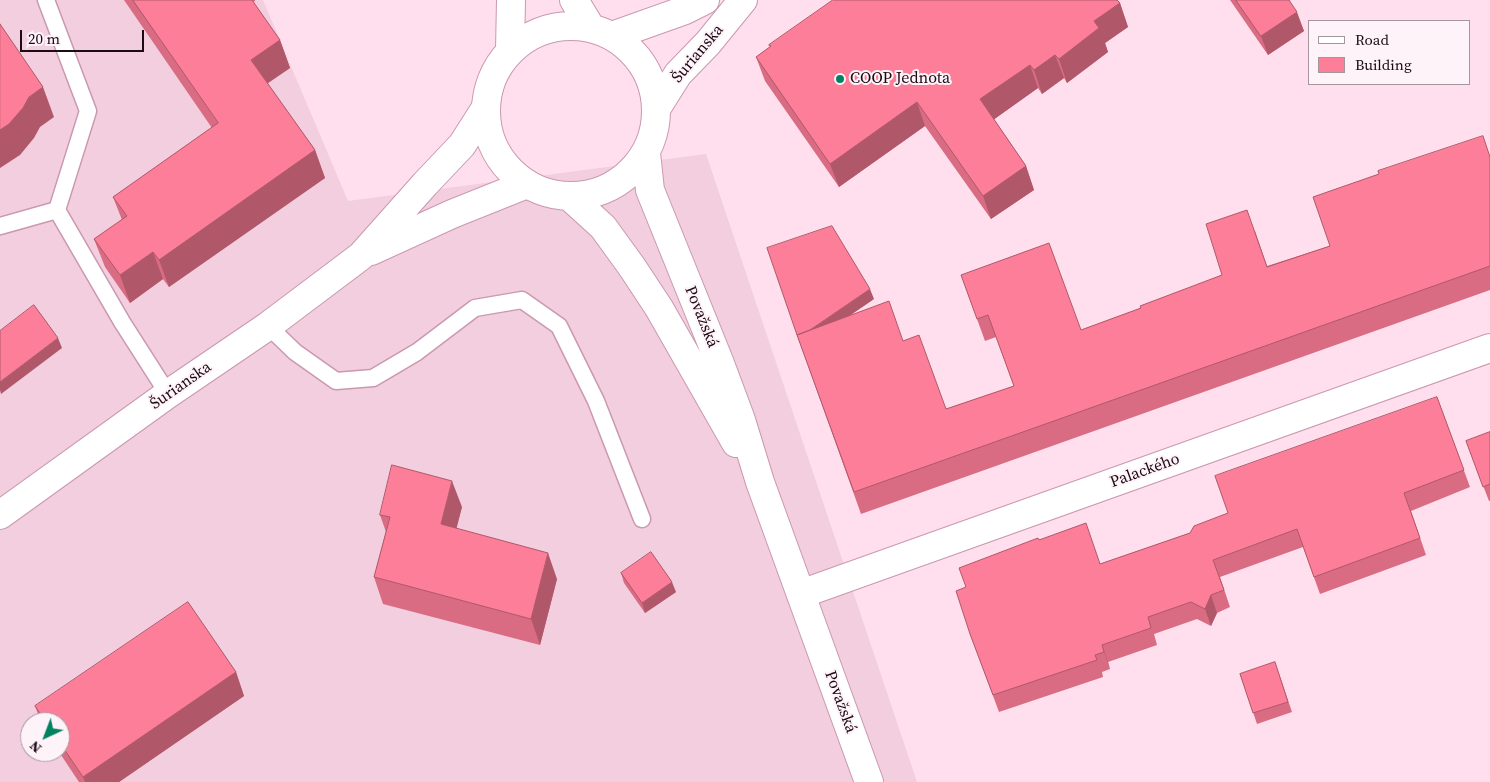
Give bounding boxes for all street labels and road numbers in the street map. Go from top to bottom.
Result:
street label: Šurianska [668,21,728,87]
street label: Považská [680,283,722,351]
street label: Šurianska [147,358,215,414]
street label: Palackého [1108,450,1182,492]
street label: Považská [820,668,860,736]

